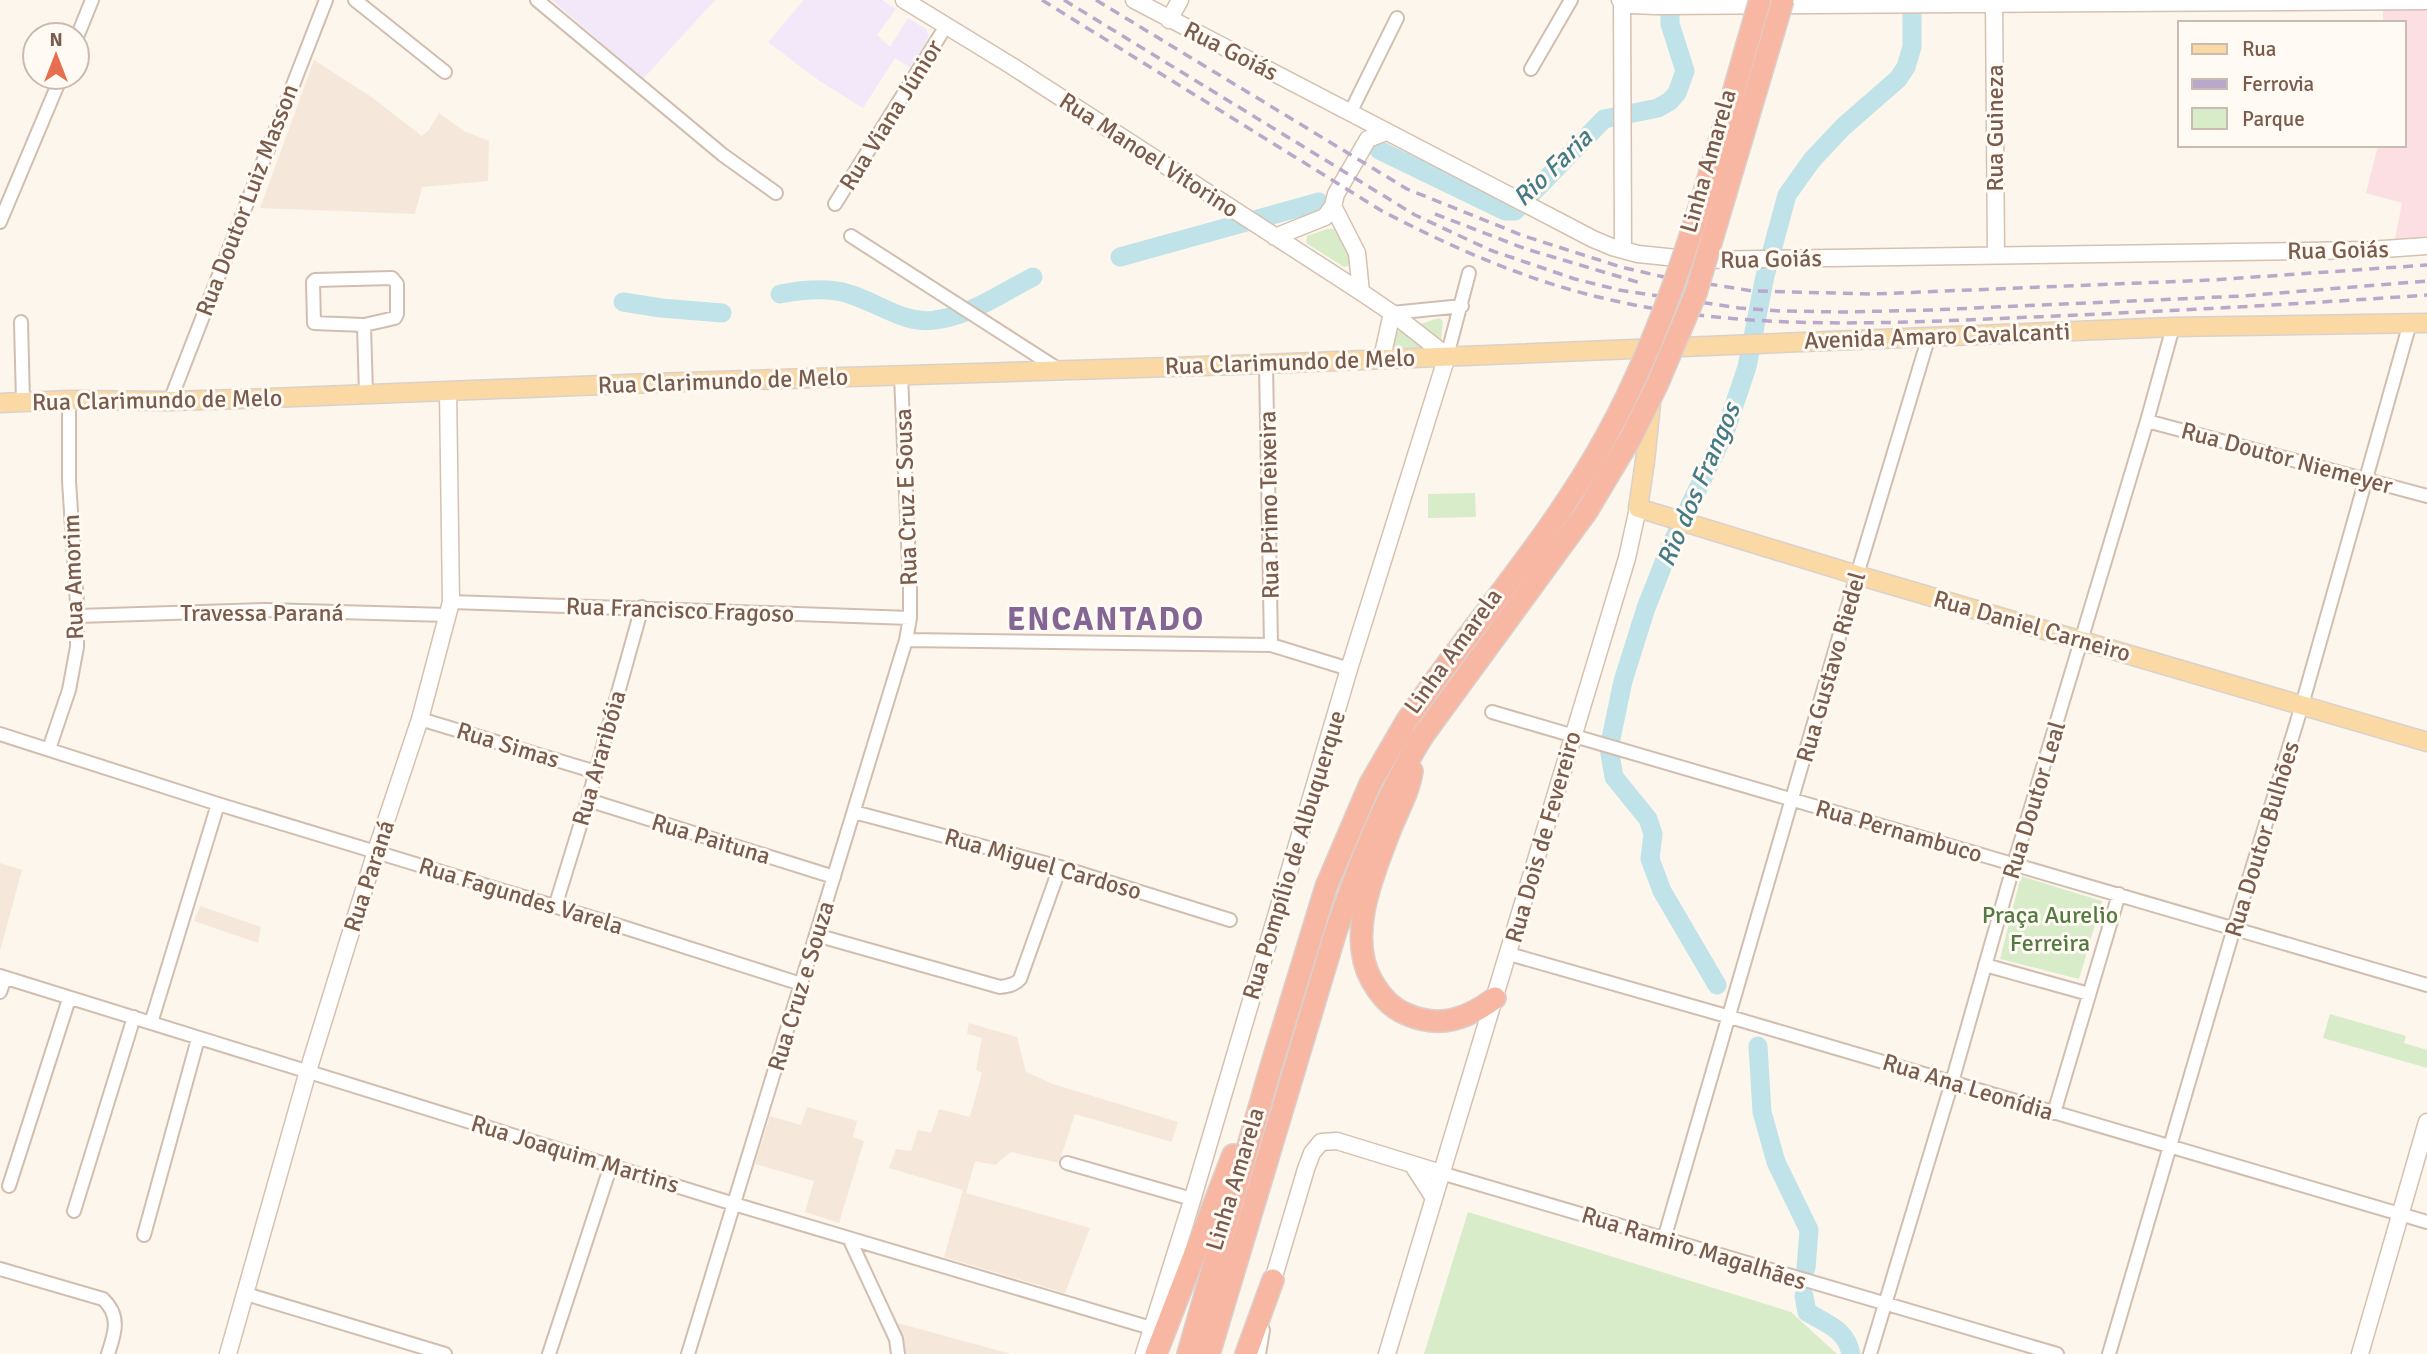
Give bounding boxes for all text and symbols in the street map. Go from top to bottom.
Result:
street label: Rua Goiás [1179,15,1283,87]
north arrow [21,21,91,91]
legend [2178,21,2406,147]
text: N [49,28,63,52]
street label: Rua Viana Júnior [833,34,949,196]
text: Rua [2242,36,2276,62]
street label: Rua Guineza [1980,64,2010,192]
text: Ferrovia [2242,71,2314,97]
street label: Rua Doutor Luiz Masson [189,80,305,320]
street label: Rua Manoel Vitorino [1054,86,1244,224]
street label: Linha Amarela [1673,86,1743,236]
text: Parque [2242,106,2305,132]
water label: Rio Faria [1507,122,1600,214]
street label: Rua Goiás [2287,234,2389,266]
street label: Rua Goiás [1720,243,1822,275]
street label: Avenida Amaro Cavalcanti [1803,316,2071,356]
street label: Rua Clarimundo de Melo [1164,343,1416,381]
street label: Rua Clarimundo de Melo [597,362,849,400]
street label: Rua Clarimundo de Melo [32,383,282,417]
water label: Rio dos Frangos [1650,396,1749,572]
street label: Rua Cruz E Sousa [888,408,924,586]
street label: Rua Primo Teixeira [1252,411,1286,599]
street label: Rua Doutor Niemeyer [2178,415,2396,501]
street label: Rua Amorim [56,514,90,640]
street label: Rua Gustavo Riedel [1789,568,1873,766]
street label: Linha Amarela [1397,582,1509,720]
street label: Rua Daniel Carneiro [1930,584,2134,668]
street label: Rua Francisco Fragoso [565,591,795,629]
street label: Travessa Paraná [180,598,344,628]
district label: ENCANTADO [1007,600,1205,639]
street label: Rua Araribóia [565,687,633,829]
street label: Rua Pompílio de Albuquerque [1236,707,1352,1003]
street label: Rua Simas [453,715,563,775]
street label: Rua Doutor Leal [1996,717,2072,883]
street label: Rua Dois de Fevereiro [1498,728,1588,946]
street label: Rua Doutor Bulhões [2218,737,2306,941]
street label: Rua Pernambuco [1812,793,1986,869]
street label: Rua Paituna [648,807,774,871]
street label: Rua Paraná [337,816,401,936]
street label: Rua Miguel Cardoso [941,822,1145,906]
street label: Rua Fagundes Varela [415,851,627,941]
street label: Rua Cruz e Souza [761,897,841,1075]
park label: Praça Aurelio Ferreira [1982,900,2118,958]
street label: Rua Ana Leonídia [1879,1047,2057,1127]
street label: Linha Amarela [1199,1104,1271,1254]
street label: Rua Joaquim Martins [467,1108,683,1200]
street label: Rua Ramiro Magalhães [1578,1200,1810,1296]

